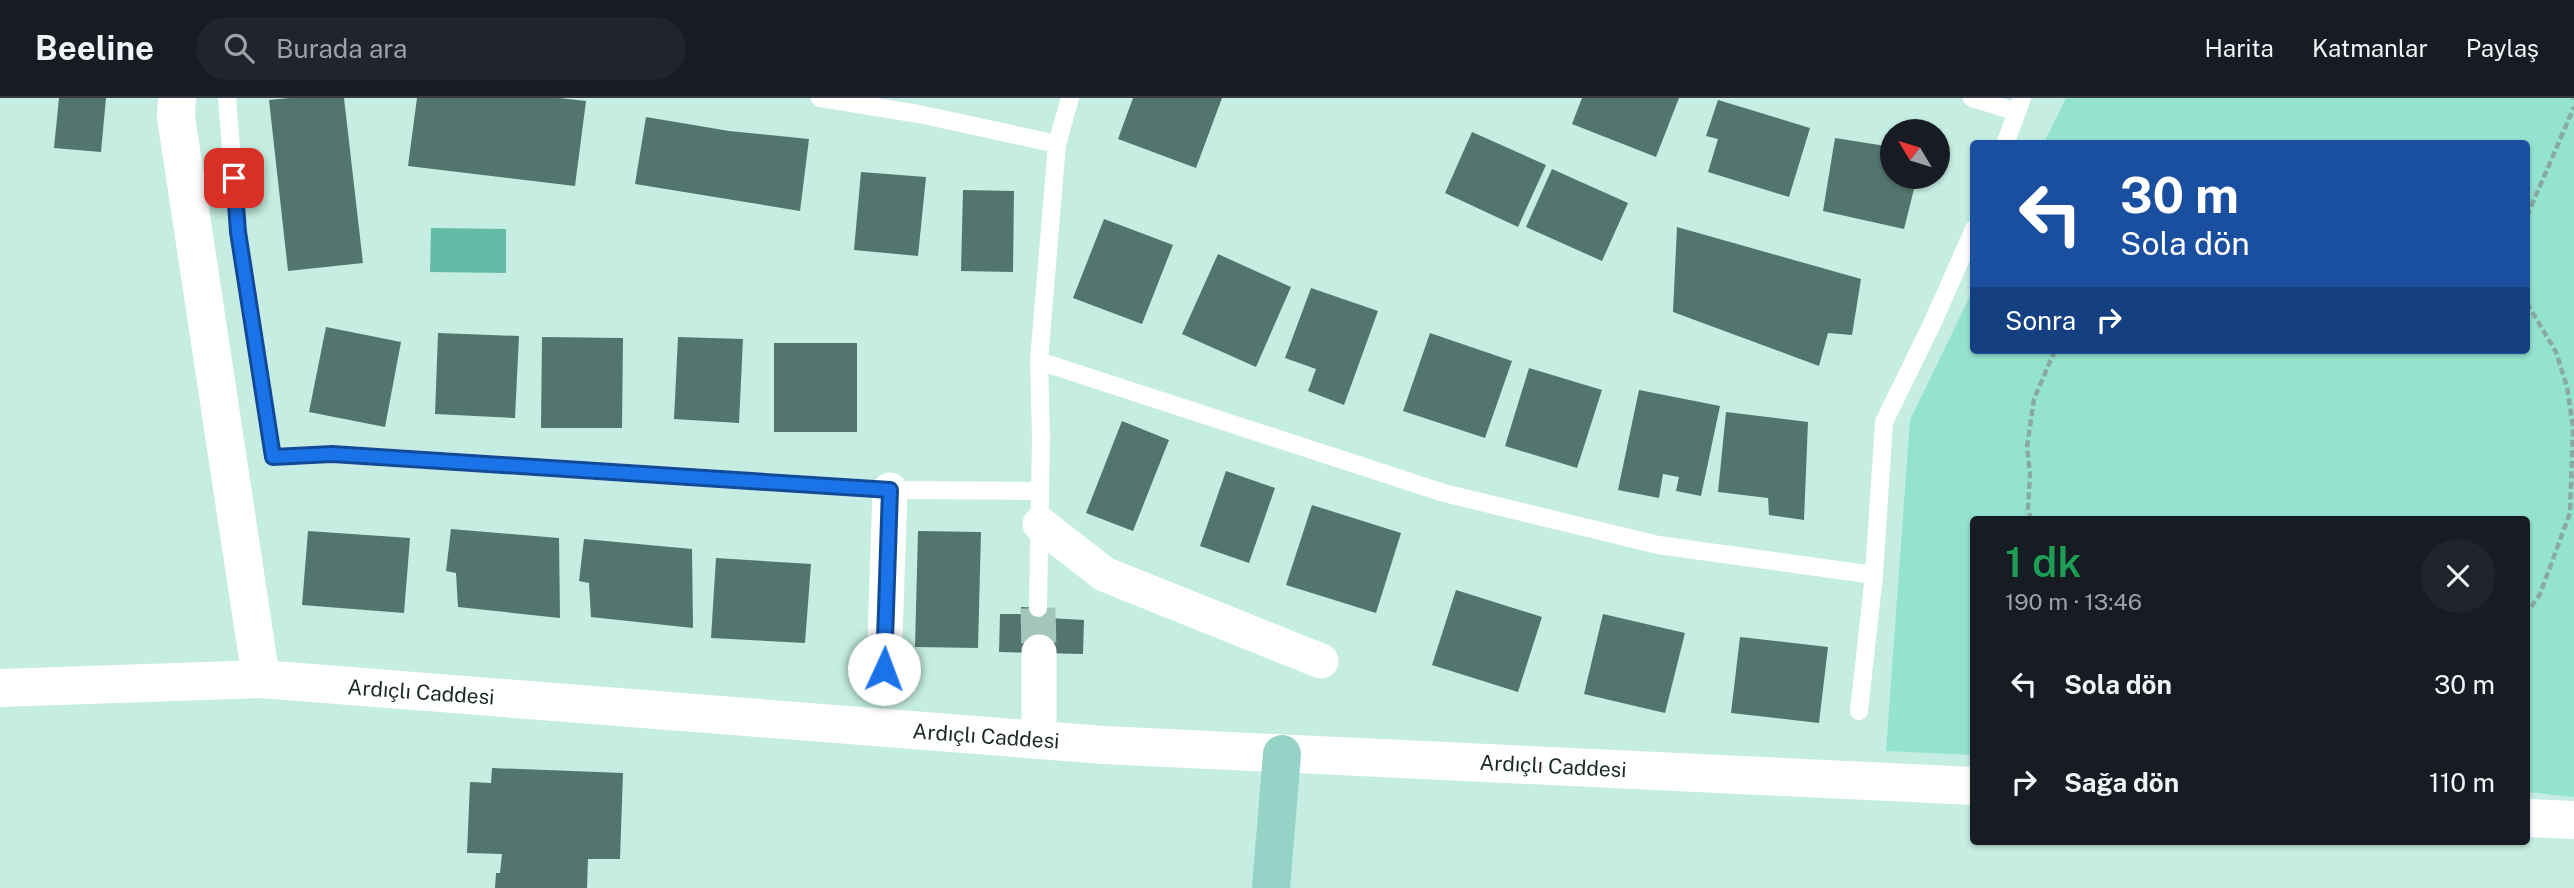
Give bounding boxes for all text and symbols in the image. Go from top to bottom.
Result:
search box [196,17,686,80]
text: Beeline [35,29,154,67]
icon: search [220,29,258,67]
text: Burada ara [276,33,407,64]
text: Harita [2205,34,2274,62]
text: Katmanlar [2312,34,2428,62]
text: Paylaş [2466,34,2539,62]
north arrow [1880,119,1950,189]
map controls [1880,119,1950,189]
pin [204,148,264,208]
icon: arrive [215,159,253,197]
text: 30 m [2120,166,2239,224]
icon: left [2005,168,2096,259]
text: Sola dön [2120,225,2250,262]
icon: right [2090,301,2128,339]
text: Sonra [2005,305,2076,336]
text: 1 dk [2005,537,2082,586]
button: close [2421,539,2495,613]
text: 190 m · 13:46 [2005,588,2142,615]
position arrow [847,632,921,706]
icon: left [2005,665,2043,703]
text: Sola dön [2064,669,2172,700]
text: 30 m [2434,669,2495,700]
street label: Ardıçlı Caddesi [347,674,495,710]
street label: Ardıçlı Caddesi [912,718,1060,754]
street label: Ardıçlı Caddesi [1479,750,1627,782]
icon: right [2005,763,2043,801]
text: Sağa dön [2064,767,2179,798]
text: 110 m [2429,767,2495,798]

